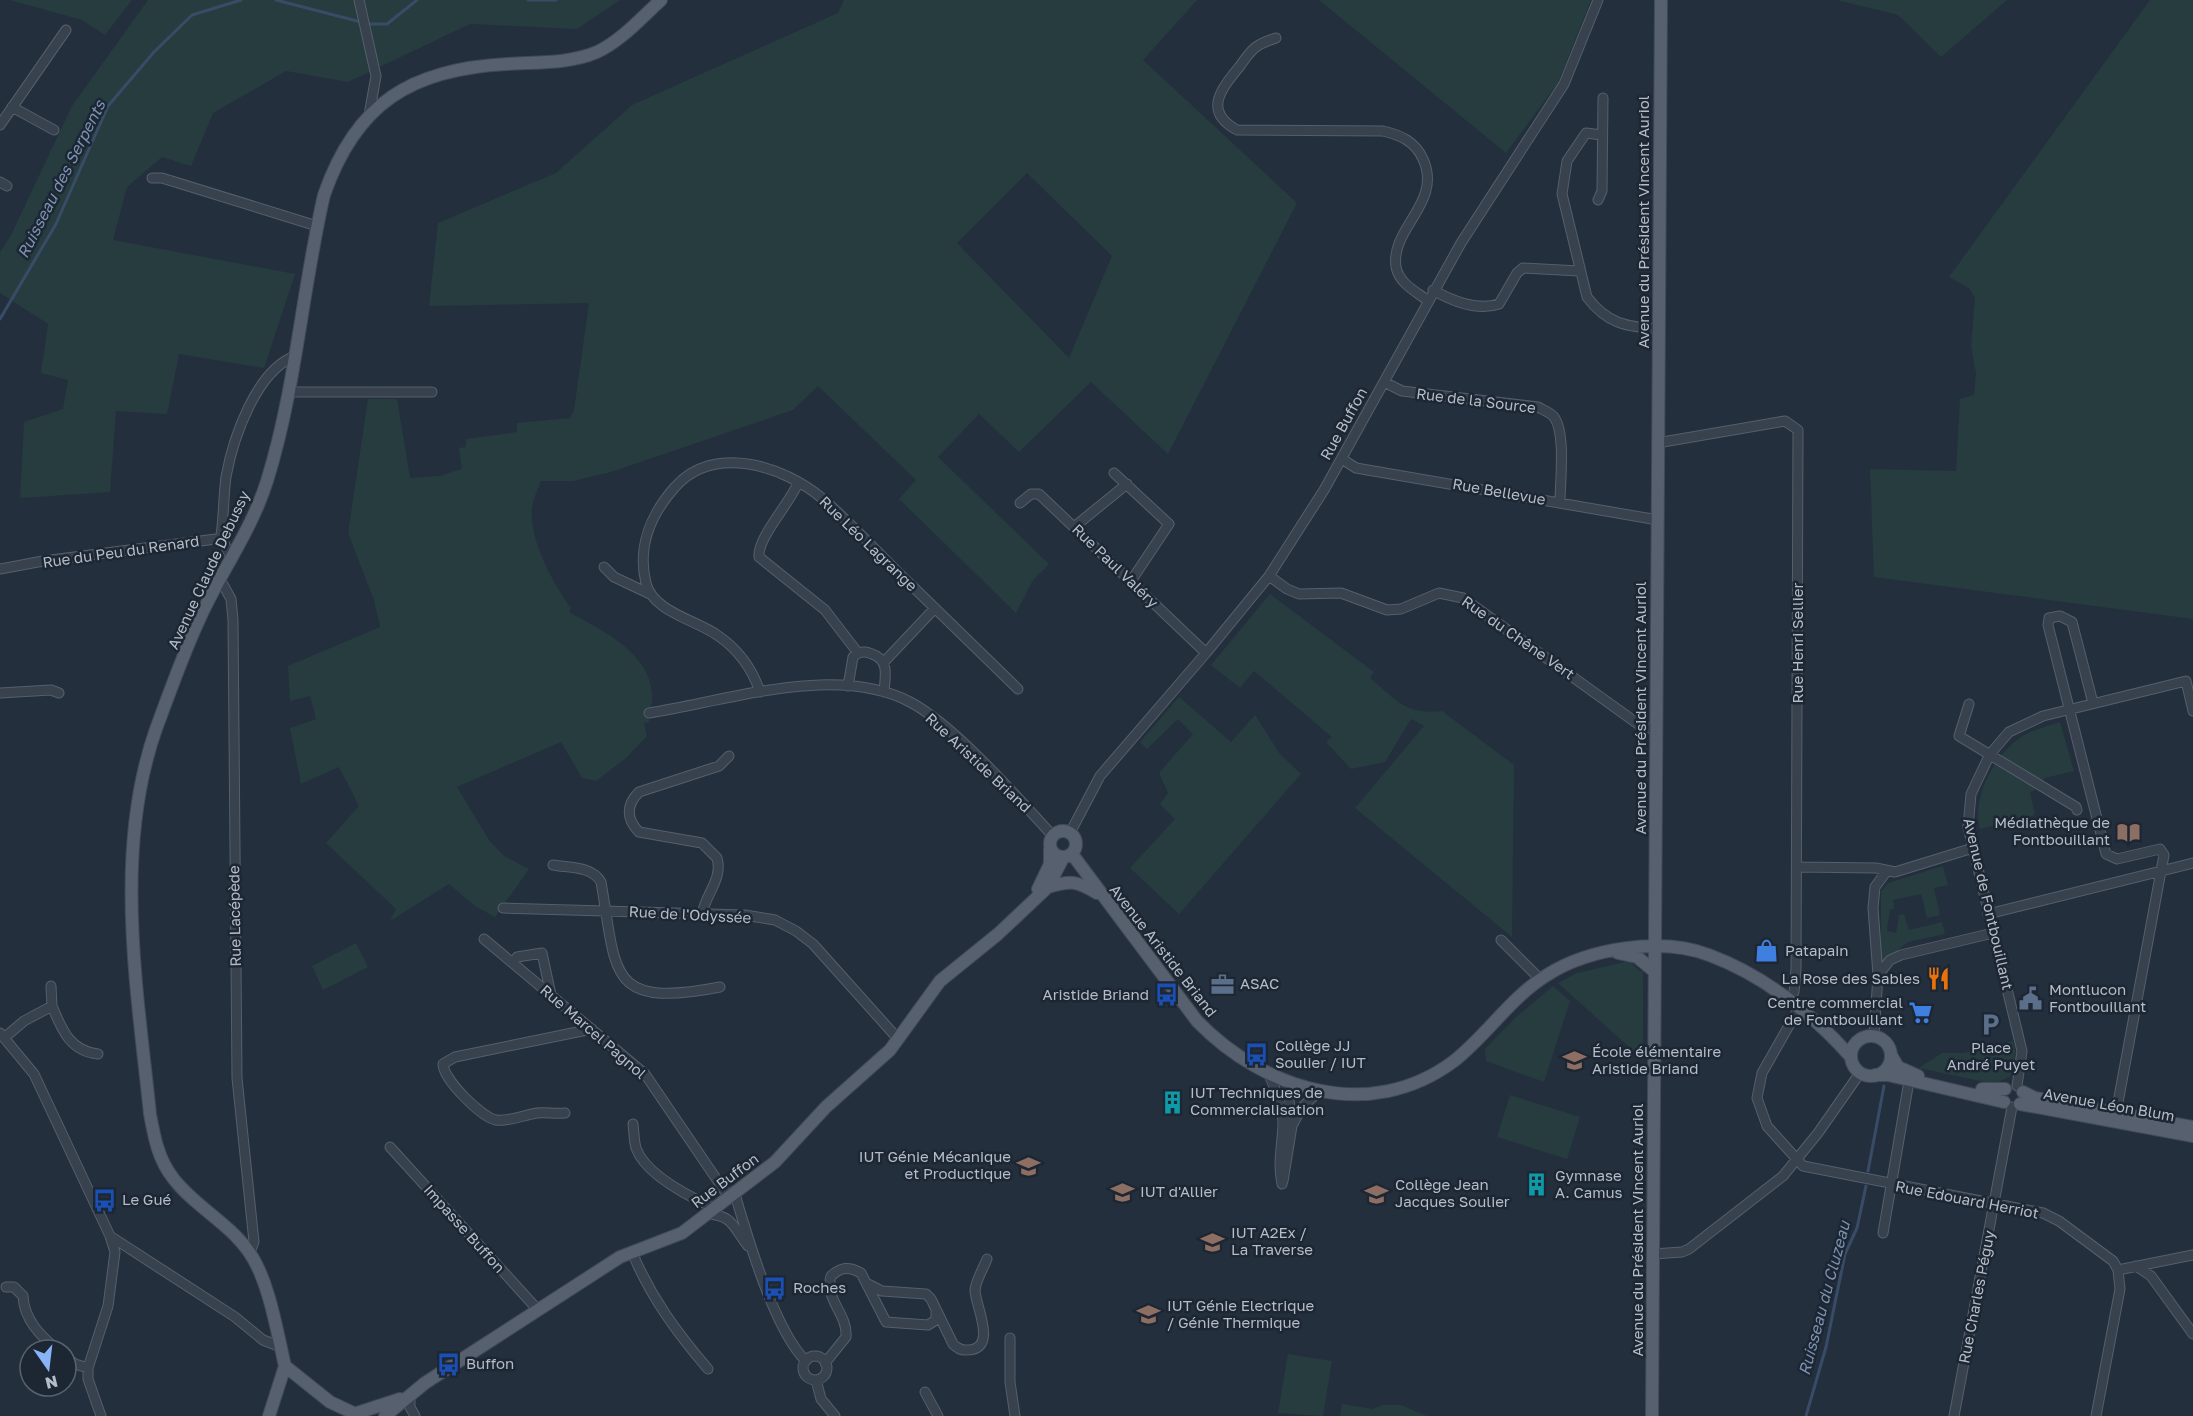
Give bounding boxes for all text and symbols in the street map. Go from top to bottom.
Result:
water label: Ruisseau des Serpents [12,95,110,261]
street label: Avenue du Président Vincent Auriol [1634,95,1652,349]
street label: Rue Buffon [1316,384,1370,463]
street label: Rue de la Source [1415,384,1537,416]
street label: Rue Bellevue [1451,474,1547,508]
street label: Avenue Claude Debussy [163,487,253,652]
street label: Rue Léo Lagrange [816,492,922,595]
street label: Rue Paul Valéry [1069,520,1163,611]
street label: Rue du Peu du Renard [41,531,200,571]
street label: Avenue du Président Vincent Auriol [1631,581,1649,835]
street label: Rue Henri Sellier [1788,582,1806,703]
street label: Rue du Chêne Vert [1459,592,1578,683]
street label: Rue Aristide Briand [922,709,1035,816]
place label: Médiathèque de Fontbouillant [1994,813,2110,848]
street label: Avenue de Fontbouillant [1960,816,2018,991]
library icon: Médiathèque de Fontbouillant [2115,819,2141,845]
street label: Rue Lacépède [224,865,244,967]
street label: Avenue Aristide Briand [1106,881,1221,1020]
street label: Rue de l'Odyssée [628,902,752,926]
shop icon: Patapain [1754,938,1780,964]
place label: Patapain [1785,941,1848,959]
restaurant icon: La Rose des Sables [1925,966,1951,992]
place label: La Rose des Sables [1781,969,1920,987]
office icon: ASAC [1209,971,1235,997]
place label: ASAC [1240,974,1279,992]
street label: Rue Marcel Pagnol [537,980,650,1082]
place label: Montlucon Fontbouillant [2049,980,2146,1015]
bus stop icon: Aristide Briand [1154,982,1180,1008]
place label: Aristide Briand [1043,985,1149,1003]
public building icon: Montlucon Fontbouillant [2018,986,2044,1012]
place label: Centre commercial de Fontbouillant [1767,993,1903,1028]
supermarket icon: Centre commercial de Fontbouillant [1908,999,1934,1025]
parking icon: Place André Puyet [1978,1011,2004,1037]
place label: Collège JJ Soulier / IUT [1275,1036,1366,1071]
place label: Place André Puyet [1947,1038,2035,1073]
bus stop icon: Collège JJ Soulier / IUT [1244,1042,1270,1068]
place label: École élémentaire Aristide Briand [1592,1042,1722,1077]
school or university icon: École élémentaire Aristide Briand [1561,1048,1587,1074]
place label: IUT Techniques de Commercialisation [1190,1083,1324,1118]
street label: Avenue Léon Blum [2042,1084,2176,1124]
building icon: IUT Techniques de Commercialisation [1159,1089,1185,1115]
street label: Avenue du Président Vincent Auriol [1628,1103,1646,1357]
place label: IUT Génie Mécanique et Productique [859,1147,1011,1182]
street label: Rue Buffon [687,1149,762,1211]
school or university icon: IUT Génie Mécanique et Productique [1016,1153,1042,1179]
place label: Gymnase A. Camus [1555,1166,1622,1201]
building icon: Gymnase A. Camus [1524,1172,1550,1198]
place label: Collège Jean Jacques Soulier [1395,1175,1510,1210]
street label: Rue Edouard Herriot [1894,1176,2040,1222]
school or university icon: IUT d'Allier [1109,1179,1135,1205]
street label: Impasse Buffon [420,1181,509,1276]
school or university icon: Collège Jean Jacques Soulier [1364,1181,1390,1207]
place label: IUT d'Allier [1140,1182,1218,1200]
bus stop icon: Le Gué [91,1187,117,1213]
place label: Le Gué [122,1190,172,1208]
water label: Ruisseau du Cluzeau [1794,1217,1855,1377]
place label: IUT A2Ex / La Traverse [1231,1223,1313,1258]
street label: Rue Charles Péguy [1954,1228,1998,1365]
school or university icon: IUT A2Ex / La Traverse [1200,1229,1226,1255]
bus stop icon: Roches [762,1275,788,1301]
place label: Roches [793,1278,846,1296]
place label: IUT Génie Electrique / Génie Thermique [1167,1296,1315,1331]
school or university icon: IUT Génie Electrique / Génie Thermique [1136,1302,1162,1328]
north arrow [18,1338,78,1398]
bus stop icon: Buffon [435,1351,461,1377]
place label: Buffon [466,1354,514,1372]
text: N [43,1371,60,1394]

